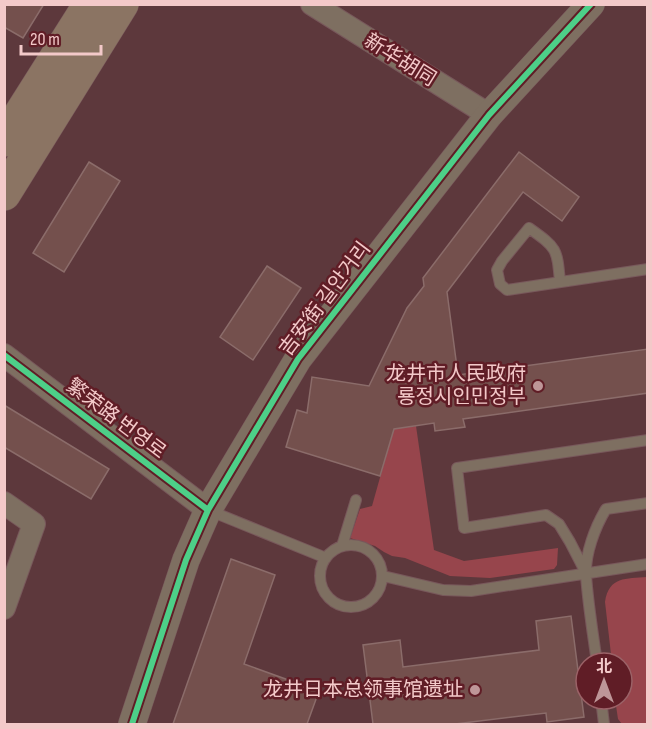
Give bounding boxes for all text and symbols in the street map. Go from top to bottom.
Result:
scale bar [21,18,100,56]
text: 20 m [30,29,60,50]
street label: 新华胡同 [360,29,440,91]
street label: 吉安街 길안거리 [274,237,376,361]
place label: 龙井市人民政府 룡정시인민정부 [386,362,526,409]
street label: 繁荣路 번영로 [62,374,170,464]
marker: 龙井市人民政府 룡정시인민정부 [531,379,545,393]
north arrow [574,651,634,711]
text: 北 [596,658,612,677]
place label: 龙井日本总领事馆遗址 [263,678,463,702]
marker: 龙井日本总领事馆遗址 [468,683,482,697]

